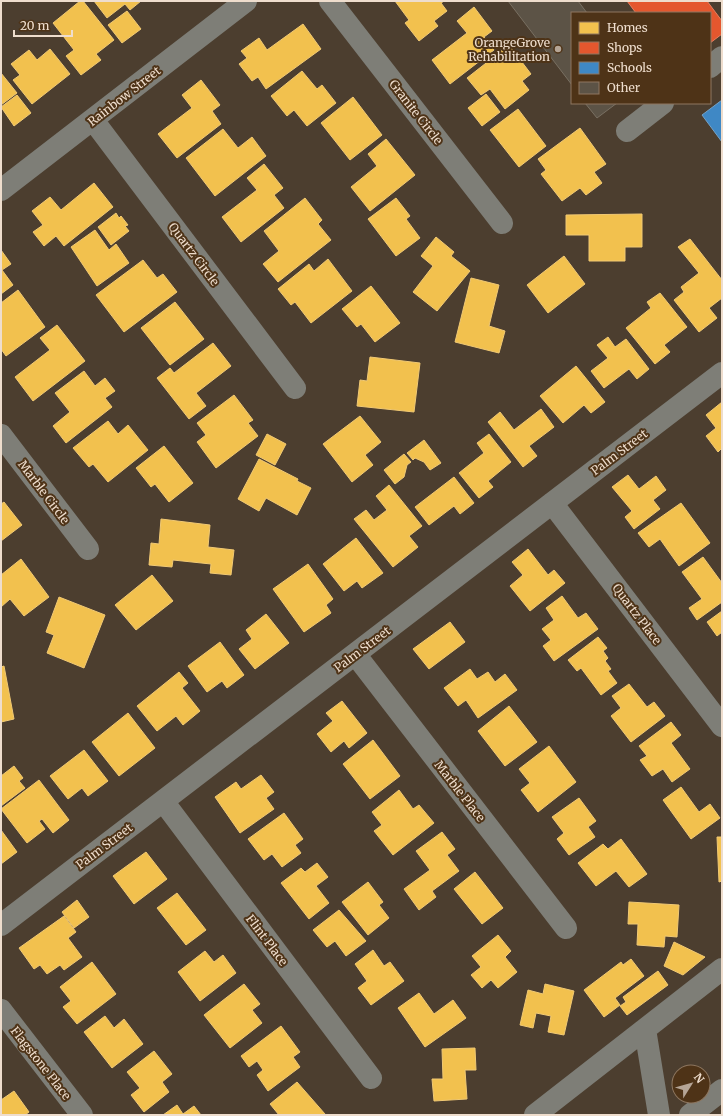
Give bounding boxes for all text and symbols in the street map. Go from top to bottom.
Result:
scale bar [14,12,72,38]
legend [571,12,711,104]
text: 20 m [20,18,49,33]
text: Homes [607,20,648,35]
place label: OrangeGrove Rehabilitation [468,35,550,64]
text: Shops [607,40,642,55]
marker: OrangeGrove Rehabilitation [553,44,563,54]
text: Schools [607,60,652,75]
street label: Rainbow Street [85,63,164,129]
street label: Granite Circle [386,77,446,147]
text: Other [607,80,641,95]
street label: Quartz Circle [165,220,223,288]
street label: Palm Street [588,426,650,478]
street label: Marble Circle [15,457,73,527]
street label: Quartz Place [609,581,665,647]
street label: Palm Street [331,623,393,675]
street label: Marble Place [431,757,489,825]
street label: Palm Street [73,820,135,872]
street label: Flint Place [243,911,291,969]
street label: Flagstone Place [8,1023,74,1103]
north arrow [671,1064,711,1104]
text: N [691,1070,707,1086]

